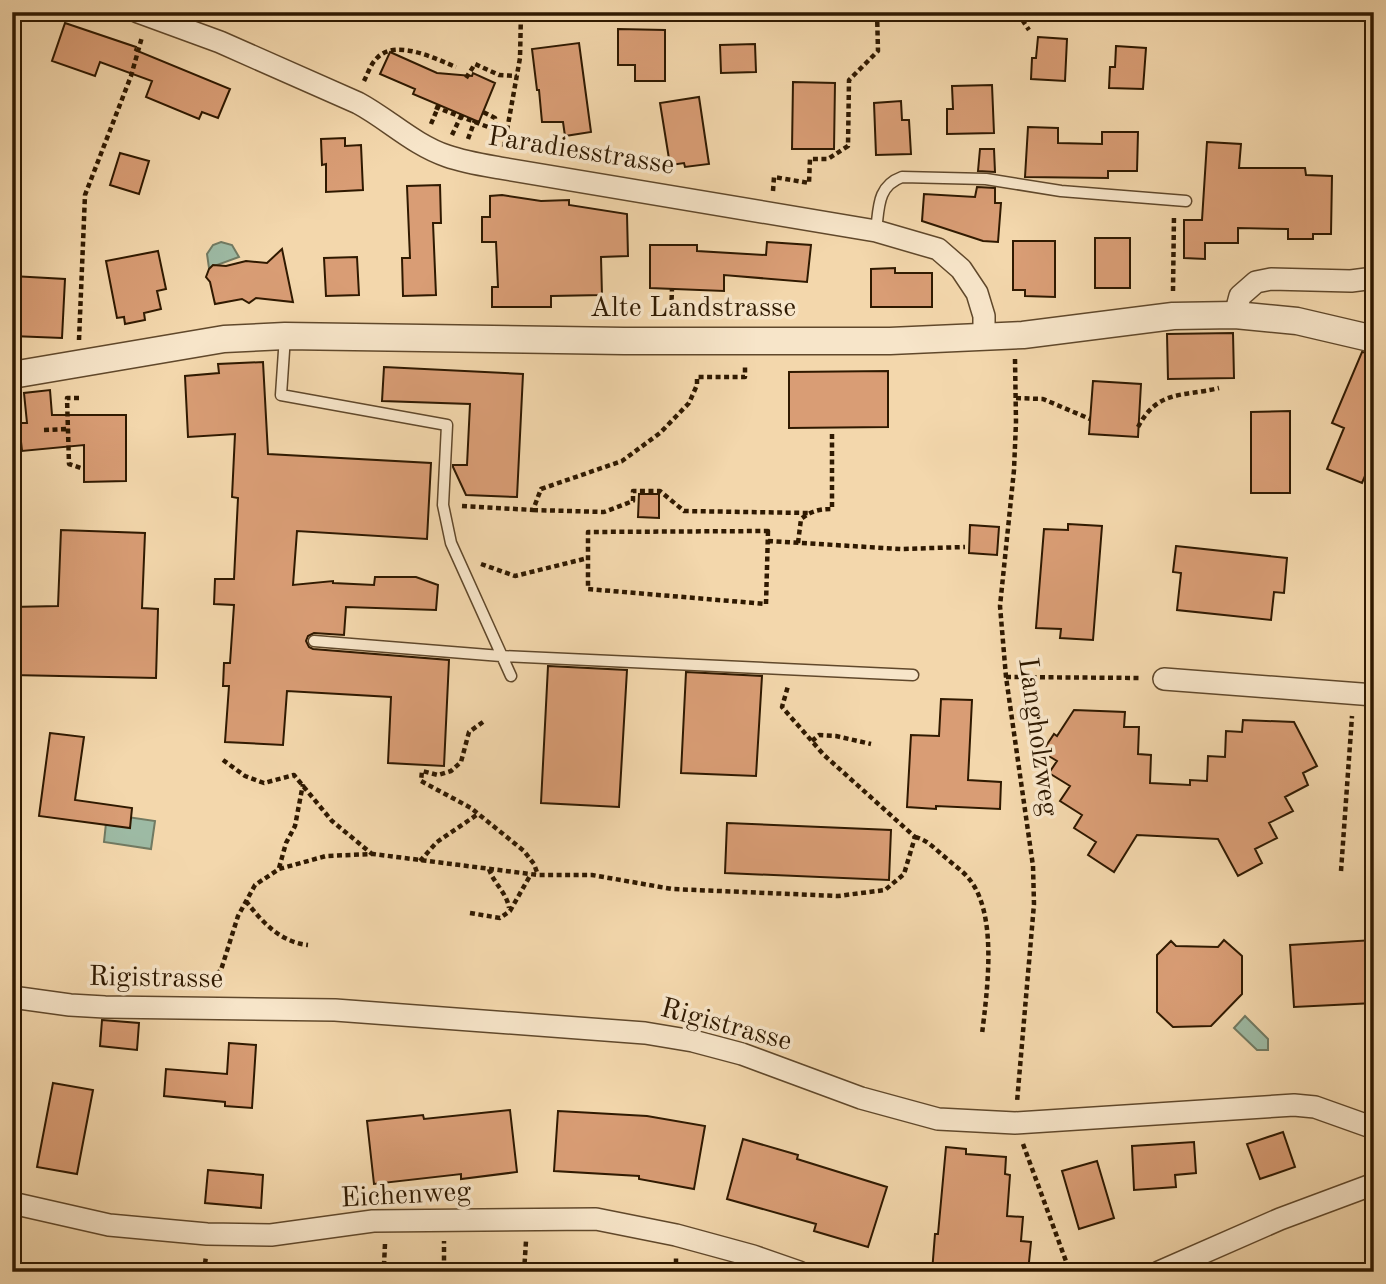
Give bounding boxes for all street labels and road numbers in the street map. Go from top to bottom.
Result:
street label: Paradiesstrasse [486,123,676,181]
street label: Alte Landstrasse [590,295,796,323]
street label: Langholzweg [1012,656,1062,818]
street label: Rigistrasse [88,964,224,994]
street label: Rigistrasse [657,995,795,1057]
street label: Eichenweg [340,1179,472,1213]

